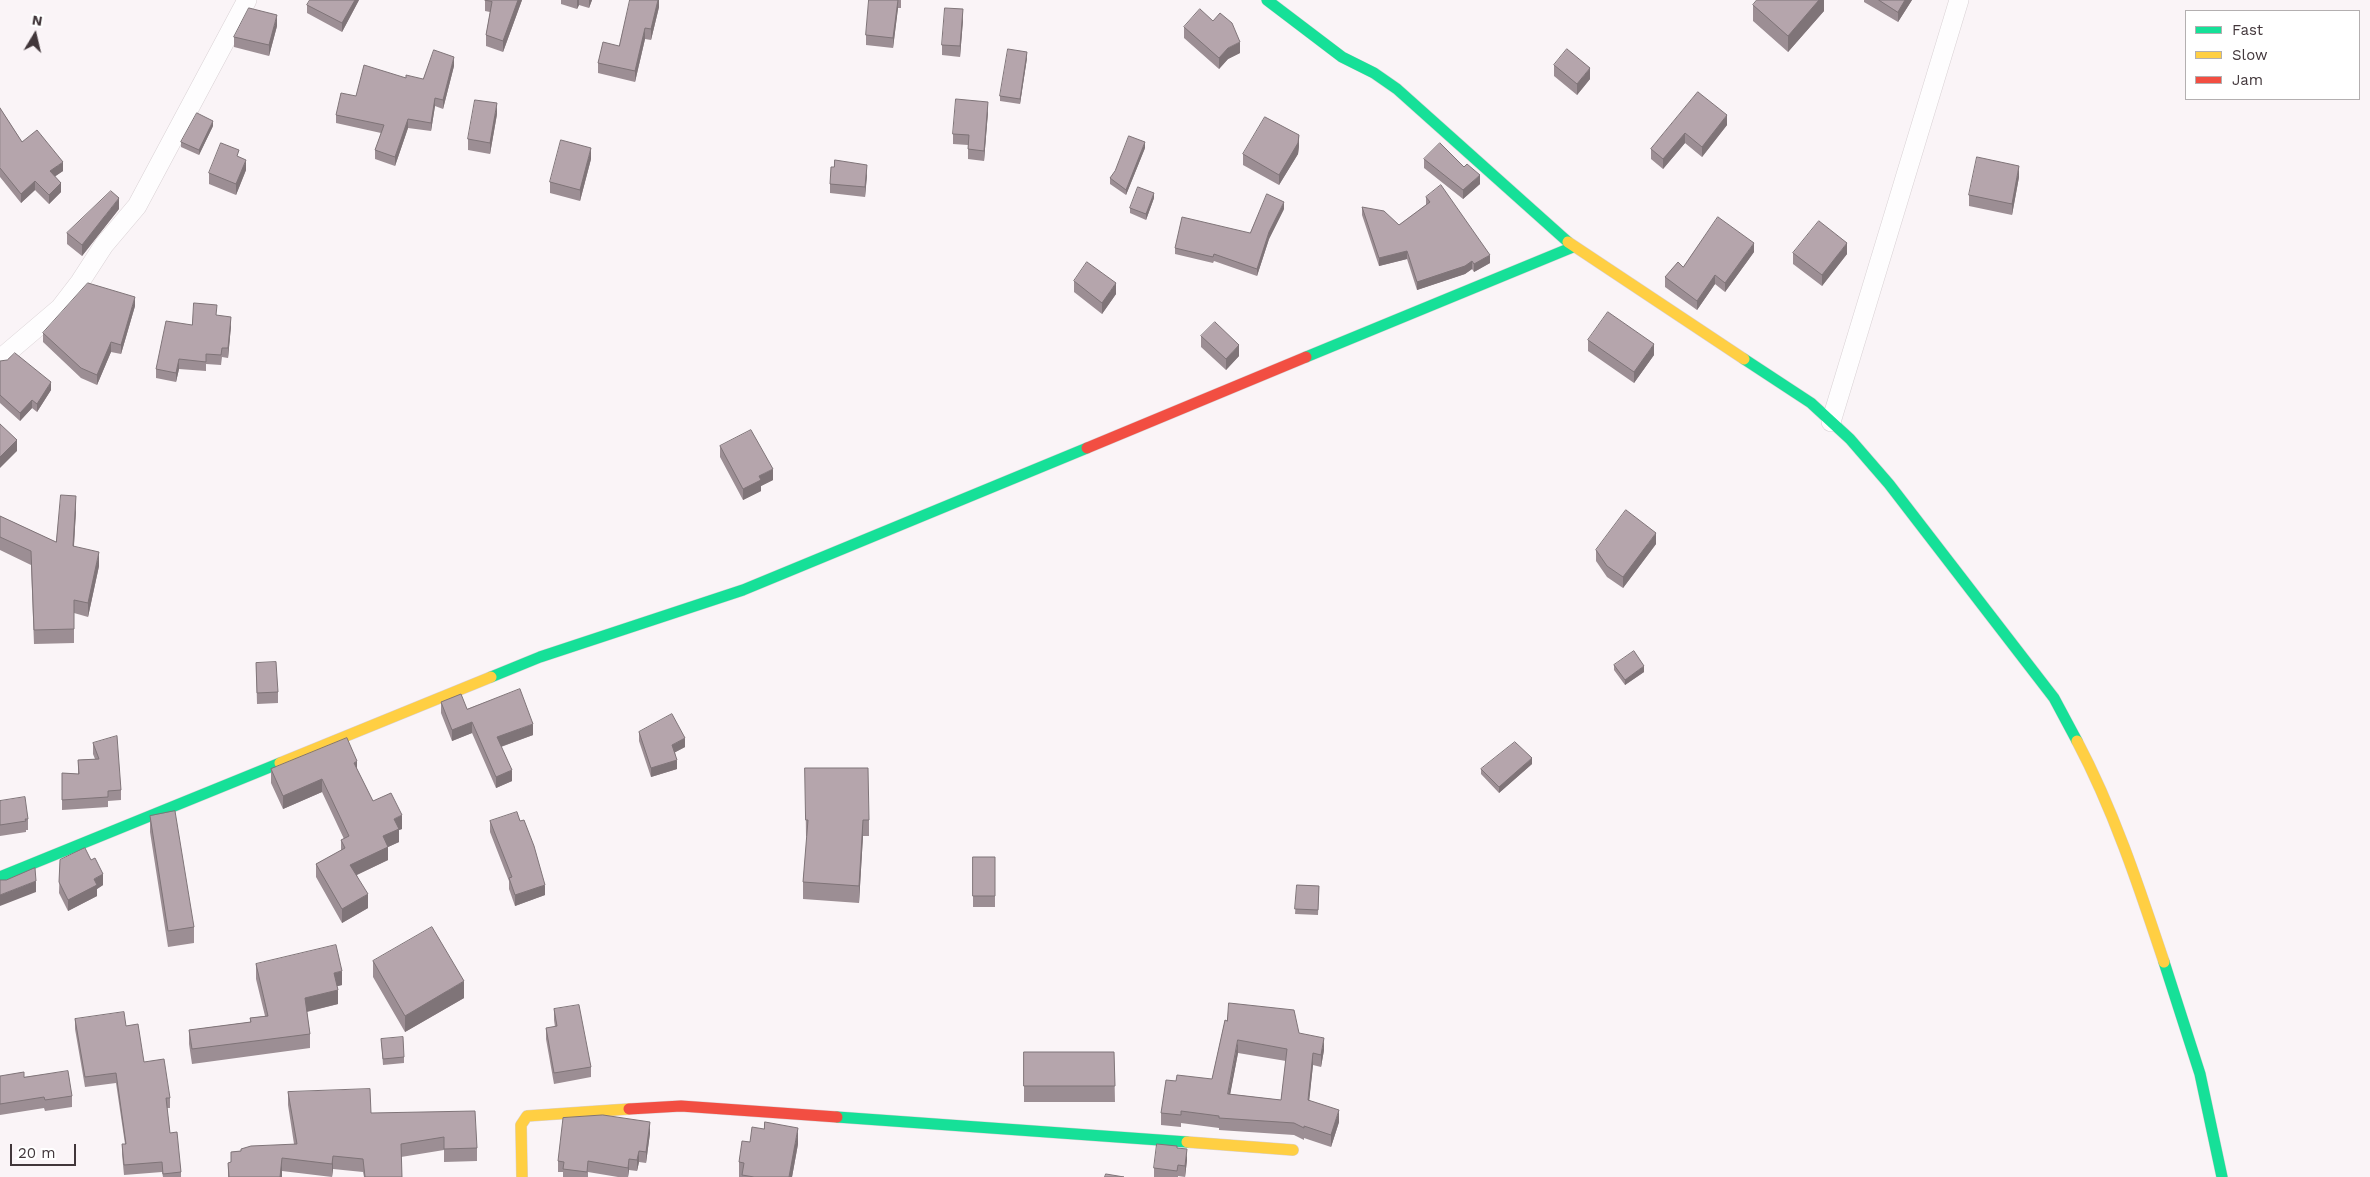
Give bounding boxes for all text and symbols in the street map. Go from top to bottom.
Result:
north arrow [10,10,60,60]
legend [2185,10,2360,100]
text: N [31,11,44,29]
text: Fast [2232,21,2263,39]
text: Slow [2232,46,2268,64]
text: Jam [2232,71,2263,89]
scale bar [12,1134,79,1166]
text: 20 m [18,1144,56,1162]

